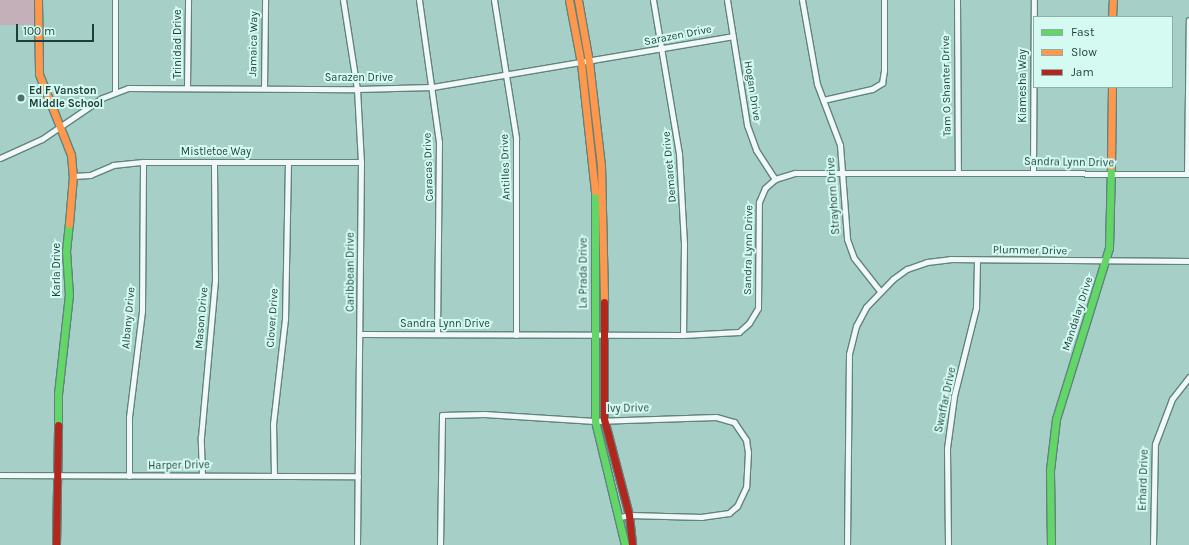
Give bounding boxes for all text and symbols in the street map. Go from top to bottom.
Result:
street label: Trinidad Drive [171,9,185,79]
street label: Jamaica Way [247,11,261,77]
scale bar [18,16,96,42]
legend [1033,16,1173,88]
street label: Sarazen Drive [643,23,713,49]
text: 100 m [23,24,55,38]
text: Fast [1071,25,1094,39]
street label: Tam O Shanter Drive [940,35,954,137]
text: Slow [1071,45,1097,59]
street label: Kiamesha Way [1016,49,1030,123]
street label: Hogan Drive [741,60,763,122]
text: Jam [1071,65,1094,79]
street label: Sarazen Drive [325,71,393,85]
place label: Ed F Vanston Middle School [29,85,103,111]
marker: Ed F Vanston Middle School [16,93,26,103]
street label: Demaret Drive [660,131,680,203]
street label: Caracas Drive [421,132,437,202]
street label: Antilles Drive [498,134,514,200]
street label: Mistletoe Way [181,145,251,159]
street label: Sandra Lynn Drive [1024,156,1114,170]
street label: Strayhorn Drive [825,157,843,235]
street label: Sandra Lynn Drive [742,205,756,295]
street label: Caribbean Drive [344,232,358,312]
street label: La Prada Drive [577,238,591,308]
street label: Karla Drive [50,243,64,297]
street label: Plummer Drive [993,244,1067,258]
street label: Mandalay Drive [1060,275,1096,353]
street label: Mason Drive [193,286,211,350]
street label: Albany Drive [120,287,138,349]
street label: Clover Drive [264,288,282,348]
street label: Sandra Lynn Drive [400,317,490,331]
street label: Swaffar Drive [933,366,959,434]
street label: Ivy Drive [607,402,649,416]
street label: Erhard Drive [1136,449,1152,511]
street label: Harper Drive [148,459,210,473]

